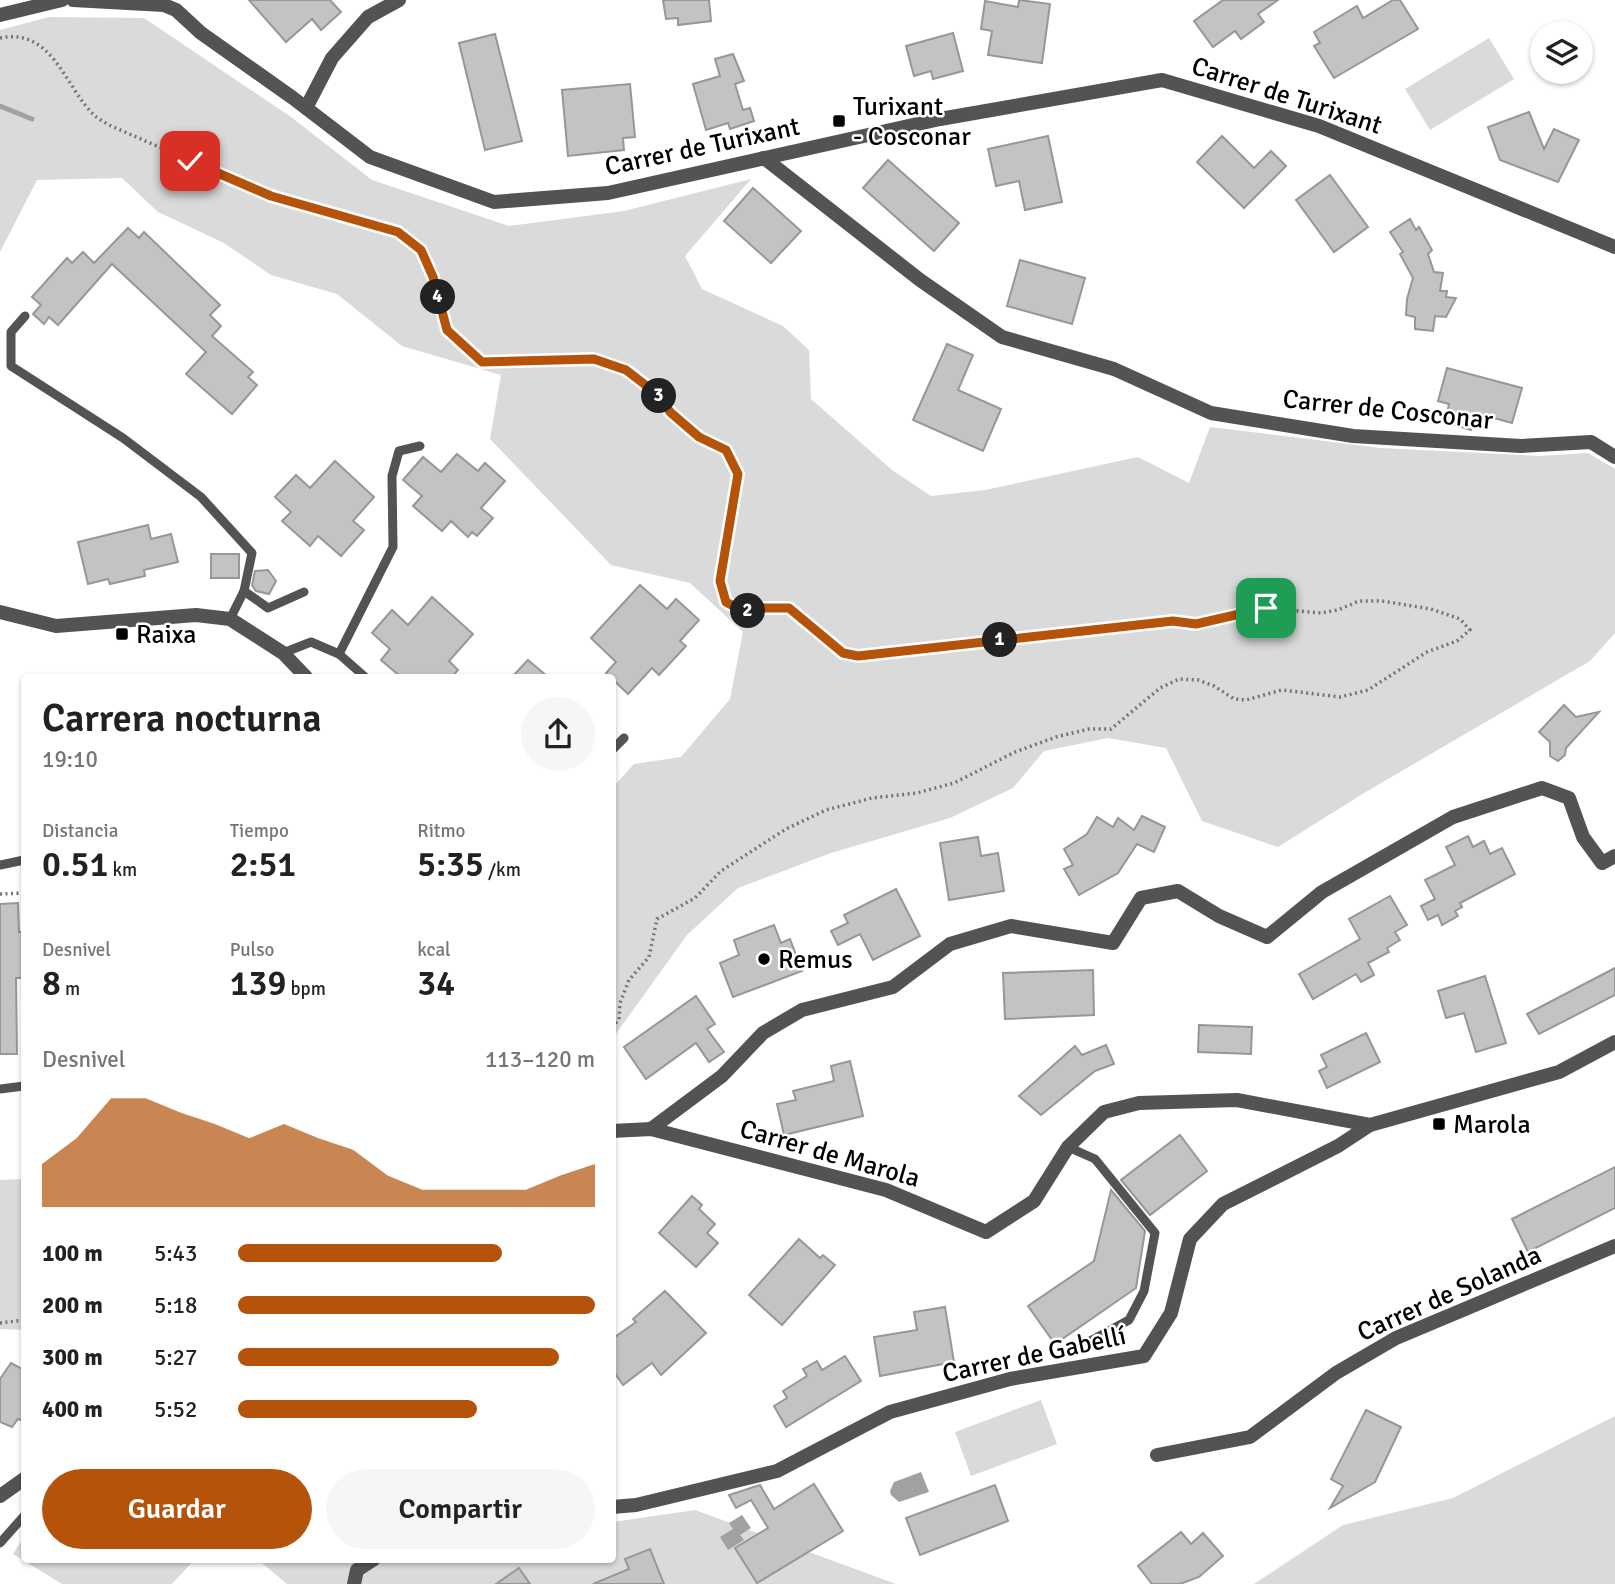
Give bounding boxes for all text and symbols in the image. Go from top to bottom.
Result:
map controls [1530,21,1593,84]
button: layers [1530,21,1593,84]
street label: Carrer de Turixant [1188,50,1386,142]
place label: Turixant - Cosconar [853,91,971,153]
street label: Carrer de Turixant [602,111,802,183]
marker: Turixant - Cosconar [831,113,847,129]
pin [160,131,220,191]
icon: check [171,142,209,180]
pin: 4 [420,280,456,314]
text: 4 [432,284,443,308]
pin: 3 [642,378,676,414]
text: 3 [653,383,664,407]
street label: Carrer de Cosconar [1281,383,1495,437]
pin [1236,578,1296,638]
icon: arrive [1247,589,1285,627]
pin: 2 [730,594,766,628]
text: 2 [742,598,753,622]
place label: Raixa [136,619,197,651]
pin: 1 [982,622,1018,658]
marker: Raixa [114,626,130,642]
text: 1 [994,627,1005,651]
text: Carrera nocturna [42,695,322,742]
button: share [521,697,595,771]
text: 19:10 [42,745,98,774]
text: Distancia [42,819,118,843]
text: Tiempo [230,819,289,843]
text: Ritmo [417,819,465,843]
text: 0.51 [42,843,108,886]
text: 2:51 [230,843,296,886]
text: 5:35 [417,843,484,886]
text: km [108,858,137,882]
text: /km [484,858,521,882]
text: Desnivel [42,938,111,962]
text: Pulso [230,938,274,962]
text: kcal [417,938,451,962]
place label: Remus [778,944,853,976]
marker: Remus [756,951,772,967]
text: 8 [42,962,61,1005]
text: 139 [230,962,286,1005]
text: 34 [417,962,455,1005]
text: m [61,977,80,1001]
text: bpm [286,977,326,1001]
text: Desnivel [42,1045,125,1074]
text: 113–120 m [485,1045,595,1074]
place label: Marola [1453,1109,1531,1141]
street label: Carrer de Marola [736,1113,923,1195]
marker: Marola [1431,1116,1447,1132]
text: 100 m [42,1239,103,1268]
text: 5:43 [154,1239,197,1268]
street label: Carrer de Solanda [1352,1239,1546,1349]
text: 200 m [42,1291,103,1320]
text: 5:18 [154,1291,197,1320]
street label: Carrer de Gabellí [940,1320,1129,1390]
text: 300 m [42,1343,103,1372]
text: 5:27 [154,1343,197,1372]
text: 400 m [42,1395,103,1424]
text: 5:52 [154,1395,197,1424]
button: Guardar [42,1469,312,1549]
button: Compartir [326,1469,595,1549]

